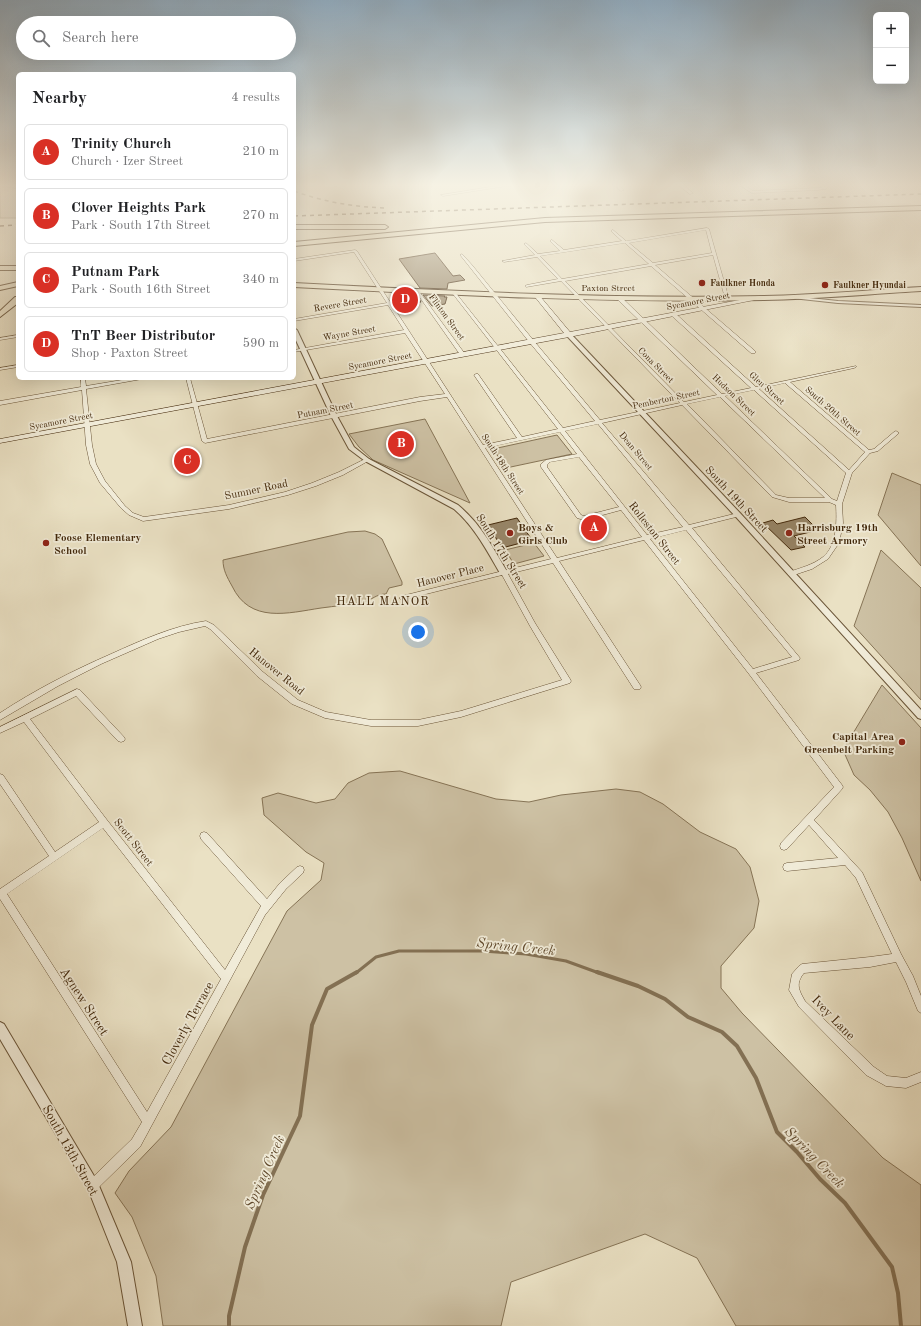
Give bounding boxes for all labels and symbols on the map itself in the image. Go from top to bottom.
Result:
marker: Faulkner Honda [697,278,707,288]
place label: Faulkner Honda [710,279,776,288]
marker: Faulkner Hyundai [820,280,830,290]
place label: Faulkner Hyundai [833,281,906,290]
street label: Paxton Street [581,284,635,293]
pin: D [392,285,418,315]
street label: Sycamore Street [666,291,730,312]
street label: Flinton Street [427,293,466,342]
street label: Revere Street [313,295,367,314]
street label: Wayne Street [322,324,376,343]
street label: Cona Street [636,346,675,385]
street label: Sycamore Street [348,351,412,372]
street label: Glen Street [747,370,786,407]
street label: Hudson Street [710,373,757,418]
street label: South 20th Street [803,385,862,438]
street label: Pemberton Street [632,388,700,411]
street label: Putnam Street [296,401,354,420]
street label: Sycamore Street [29,411,93,432]
pin: B [388,429,414,459]
street label: Dean Street [617,430,654,472]
street label: South 18th Street [480,432,525,496]
pin: C [174,446,200,476]
street label: South 19th Street [703,465,769,535]
street label: Sumner Road [224,478,289,503]
street label: Rolleston Street [626,500,682,568]
street label: South 17th Street [473,512,528,591]
pin: A [581,513,607,543]
place label: Boys & Girls Club [518,523,568,547]
place label: Harrisburg 19th Street Armory [797,523,878,547]
marker: Boys & Girls Club [505,528,515,538]
marker: Harrisburg 19th Street Armory [784,528,794,538]
place label: Foose Elementary School [54,533,142,557]
marker: Foose Elementary School [41,538,51,548]
street label: Hanover Place [416,563,485,590]
district label: HALL MANOR [336,596,430,608]
your location [408,622,428,642]
street label: Hanover Road [246,647,306,698]
place label: Capital Area Greenbelt Parking [804,732,894,756]
marker: Capital Area Greenbelt Parking [897,737,907,747]
street label: Scott Street [111,817,155,869]
water label: Spring Creek [476,936,556,959]
street label: Agnew Street [57,966,111,1038]
street label: Cloverly Terrace [160,980,217,1067]
street label: Ivey Lane [809,993,857,1043]
street label: South 13th Street [39,1103,100,1199]
water label: Spring Creek [781,1124,847,1192]
water label: Spring Creek [242,1133,288,1212]

